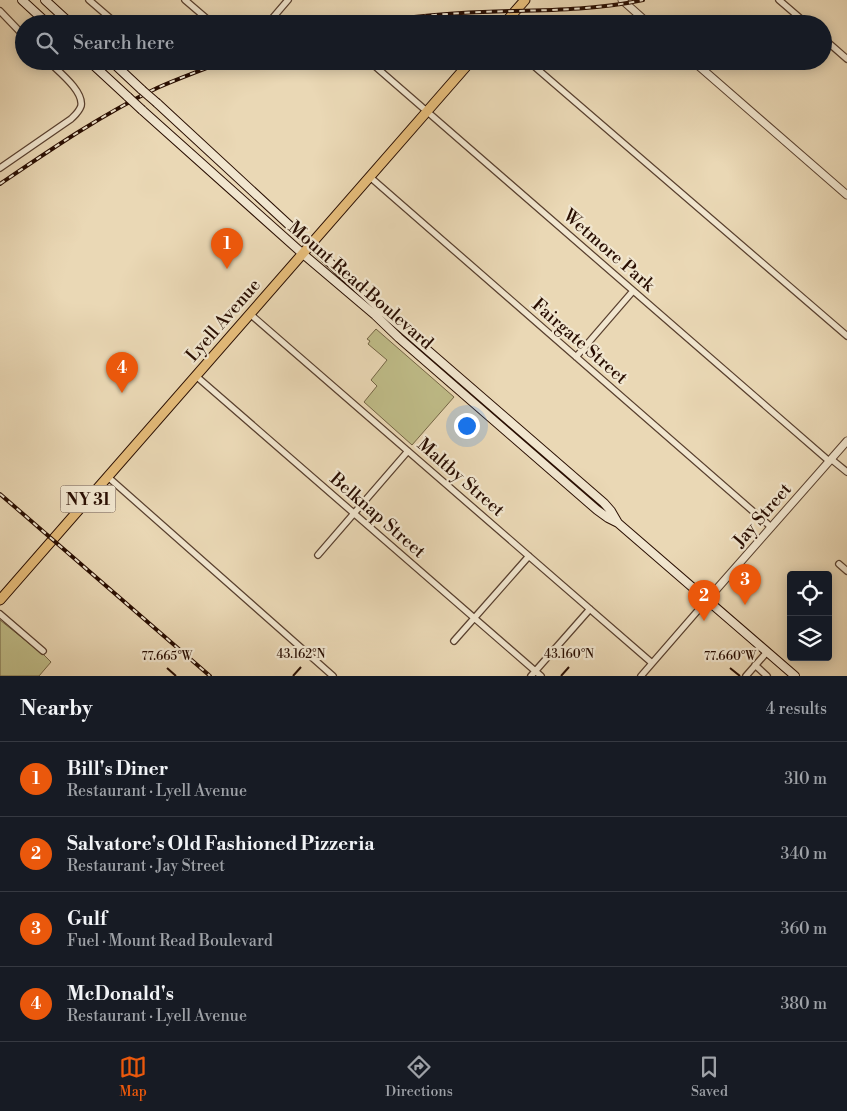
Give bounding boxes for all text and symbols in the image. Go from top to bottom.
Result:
search box [15,15,832,70]
icon: search [33,29,61,57]
text: Search here [73,31,174,55]
street label: Wetmore Park [557,204,661,298]
street label: Mount Read Boulevard [283,216,439,355]
pin: 1 [211,228,243,269]
street label: Lyell Avenue [181,274,266,367]
street label: Fairgate Street [527,293,633,390]
pin: 4 [106,352,138,393]
your location [454,413,480,439]
street label: Maltby Street [412,433,510,522]
street label: Belknap Street [324,467,431,564]
street label: Jay Street [727,478,797,553]
road number: NY 31 [61,486,116,512]
pin: 3 [729,564,761,605]
map controls [787,571,832,661]
button: locate [787,571,832,616]
pin: 2 [688,580,720,621]
button: layers [787,616,832,661]
text: 43.162°N [277,647,325,662]
text: 43.160°N [544,647,594,662]
text: 77.665°W [142,649,194,664]
text: 77.660°W [704,649,757,664]
text: Nearby [20,696,93,722]
text: 4 results [766,699,827,719]
text: Bill's Diner [67,757,168,781]
text: 1 [32,769,40,789]
text: 310 m [784,769,827,789]
text: Restaurant · Lyell Avenue [67,781,247,801]
text: Salvatore's Old Fashioned Pizzeria [67,832,375,856]
text: 2 [31,844,41,864]
text: 340 m [780,844,827,864]
text: Restaurant · Jay Street [67,856,225,876]
text: Gulf [67,907,106,931]
text: 3 [31,919,41,939]
text: 360 m [781,919,827,939]
text: Fuel · Mount Read Boulevard [67,931,273,951]
text: McDonald's [67,982,174,1006]
text: 4 [31,994,41,1014]
text: 380 m [780,994,827,1014]
text: Restaurant · Lyell Avenue [67,1006,247,1026]
tab: Map [119,1053,147,1101]
tab: Directions [385,1053,453,1101]
tab: Saved [691,1053,728,1101]

